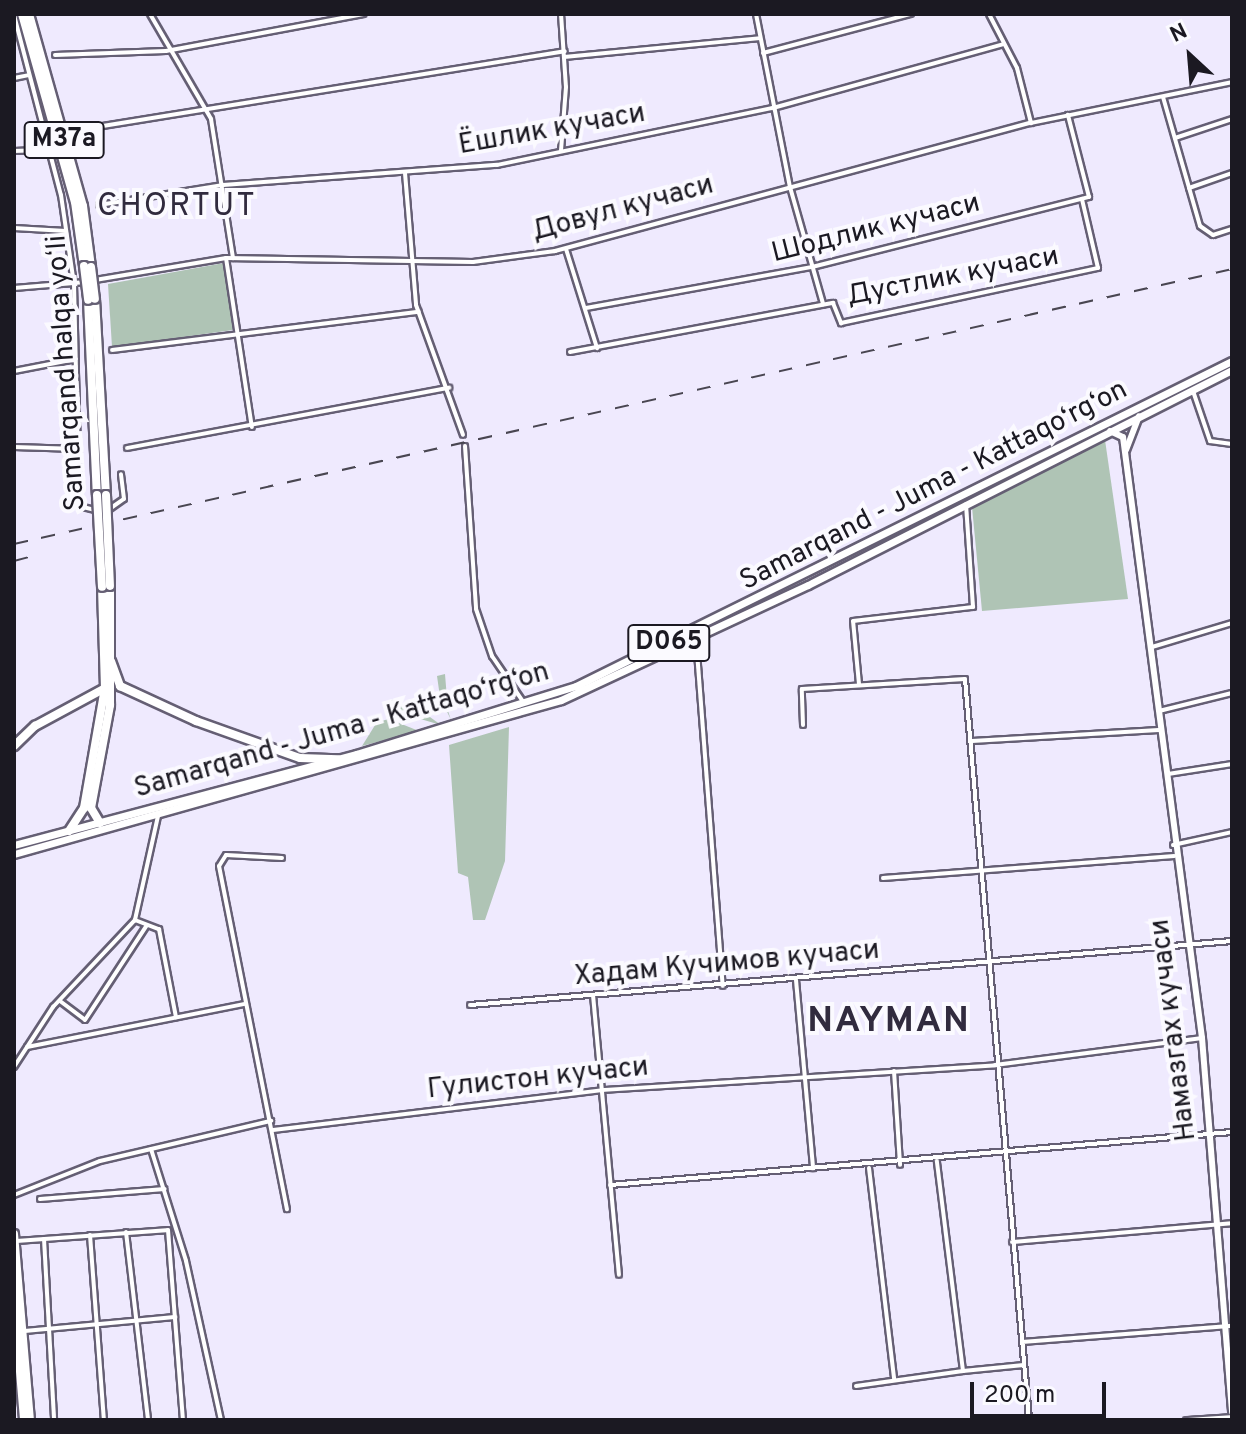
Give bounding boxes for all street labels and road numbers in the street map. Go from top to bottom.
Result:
street label: Ёшлик кучаси [456,97,648,163]
road number: M37a [22,118,106,162]
street label: Довул кучаси [529,169,717,249]
street label: Шодлик кучаси [768,187,984,271]
street label: Samarqand halqa yoʻli [41,234,93,512]
street label: Дустлик кучаси [844,240,1062,314]
street label: Samarqand - Juma - Kattaqo‘rg‘on [735,373,1133,599]
road number: D065 [627,621,711,665]
street label: Samarqand - Juma - Kattaqo‘rg‘on [131,656,553,806]
street label: Намазгах кучаси [1144,917,1204,1143]
street label: Хадам Кучимов кучаси [573,934,881,994]
street label: Гулистон кучаси [426,1051,650,1107]

